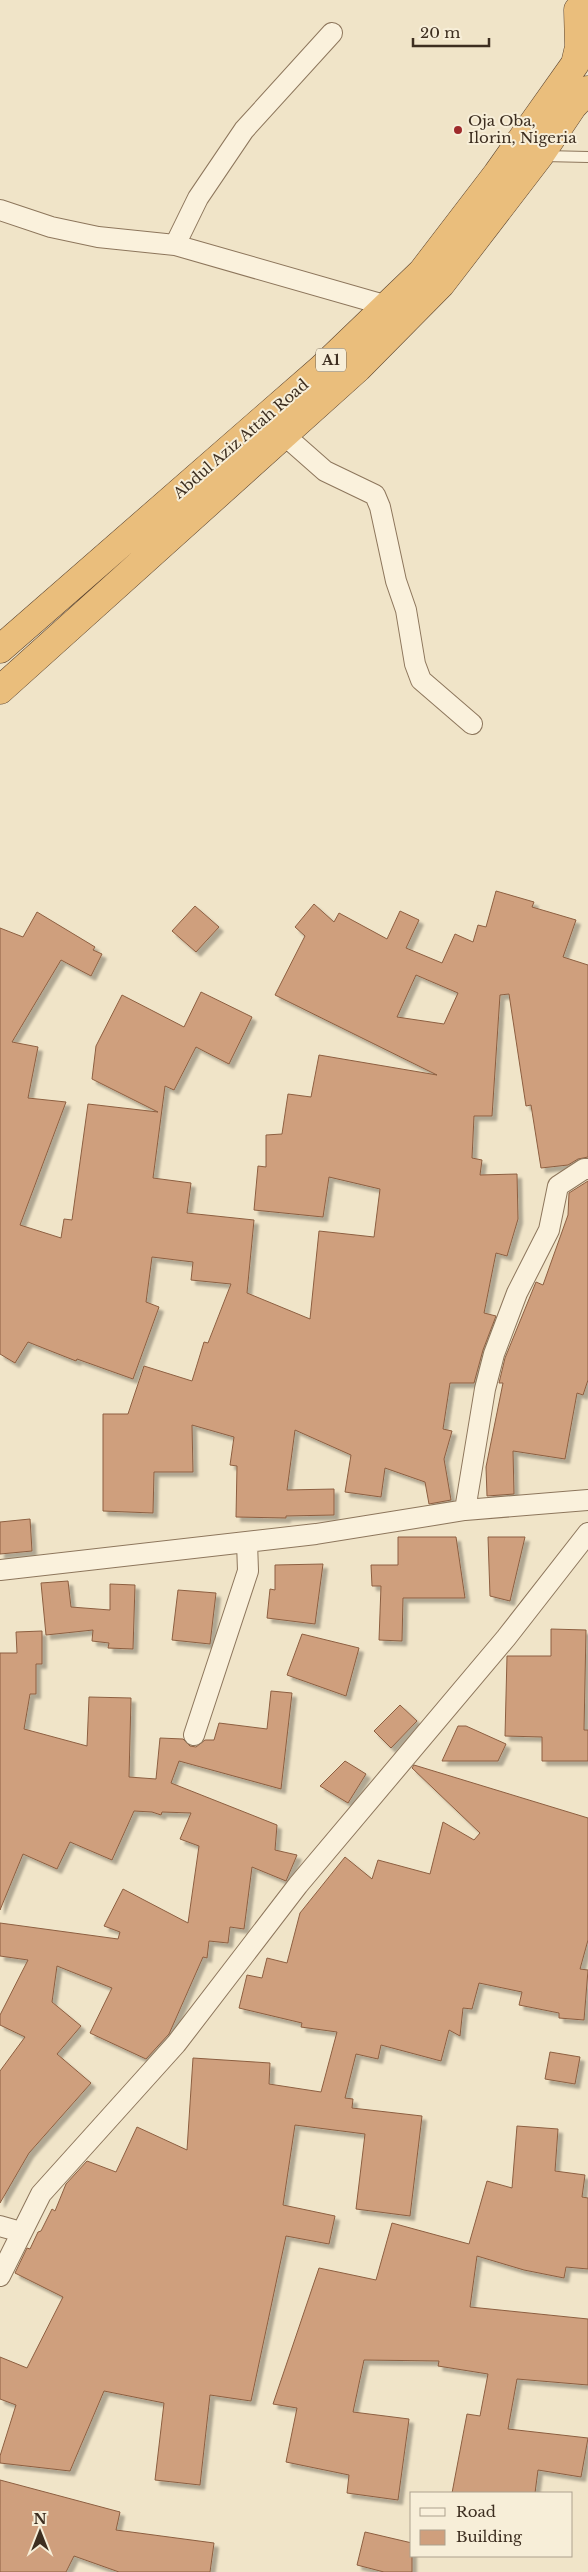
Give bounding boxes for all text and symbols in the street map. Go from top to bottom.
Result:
scale bar [413,15,489,47]
text: 20 m [420,23,460,42]
place label: Oja Oba, Ilorin, Nigeria [468,111,577,147]
marker: Oja Oba, Ilorin, Nigeria [452,124,464,136]
road number: A1 [316,348,346,372]
street label: Abdul Aziz Attah Road [168,375,312,503]
legend [410,2492,573,2557]
text: Road [456,2502,496,2521]
north arrow [15,2507,65,2557]
text: N [33,2510,47,2528]
text: Building [456,2527,523,2546]

